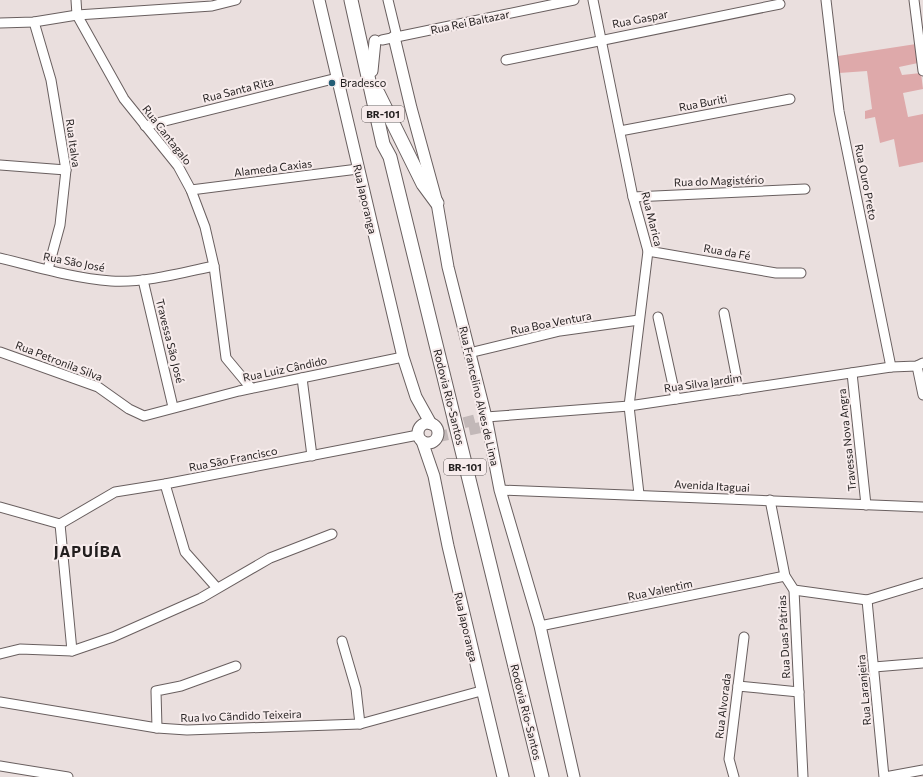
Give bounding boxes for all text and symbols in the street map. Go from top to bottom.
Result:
street label: Rua Rei Baltazar [429,7,511,36]
street label: Rua Gaspar [611,7,670,30]
street label: Rua Santa Rita [201,74,275,105]
place label: Bradesco [340,76,387,89]
marker: Bradesco [327,78,337,88]
street label: Rua Buriti [678,91,728,114]
street label: Rua Cantagalo [140,102,195,167]
road number: BR-101 [362,106,404,122]
street label: Rua Italva [64,118,83,168]
street label: Rua Ouro Preto [853,143,880,221]
street label: Alameda Caxias [233,156,313,179]
street label: Rua Japoranga [350,163,380,235]
street label: Rua do Magistério [674,172,765,189]
street label: Rua Marica [639,190,666,248]
street label: Rua da Fé [703,241,752,262]
street label: Rua São José [42,249,106,275]
street label: Travessa São José [153,297,187,385]
street label: Rua Boa Ventura [509,308,593,337]
street label: Rua Francelino Alves de Lima [457,325,502,467]
street label: Rua Petronila Silva [14,338,105,383]
street label: Rodovia Rio-Santos [431,348,468,446]
street label: Rua Luiz Cândido [242,353,329,384]
street label: Rua Silva Jardim [663,371,743,395]
street label: Travessa Nova Angra [835,388,858,492]
street label: Rua São Francisco [188,443,279,473]
road number: BR-101 [444,459,486,475]
street label: Avenida Itaguai [674,477,750,494]
district label: JAPUÍBA [54,542,122,560]
street label: Rua Valentim [626,576,693,603]
street label: Rua Japoranga [451,591,481,663]
street label: Rua Duas Pátrias [775,595,792,679]
street label: Rua Laranjeira [854,654,873,726]
street label: Rodovia Rio-Santos [508,663,545,761]
street label: Rua Alvorada [712,672,733,739]
street label: Rua Ivo Cãndido Teixeira [180,707,302,724]

